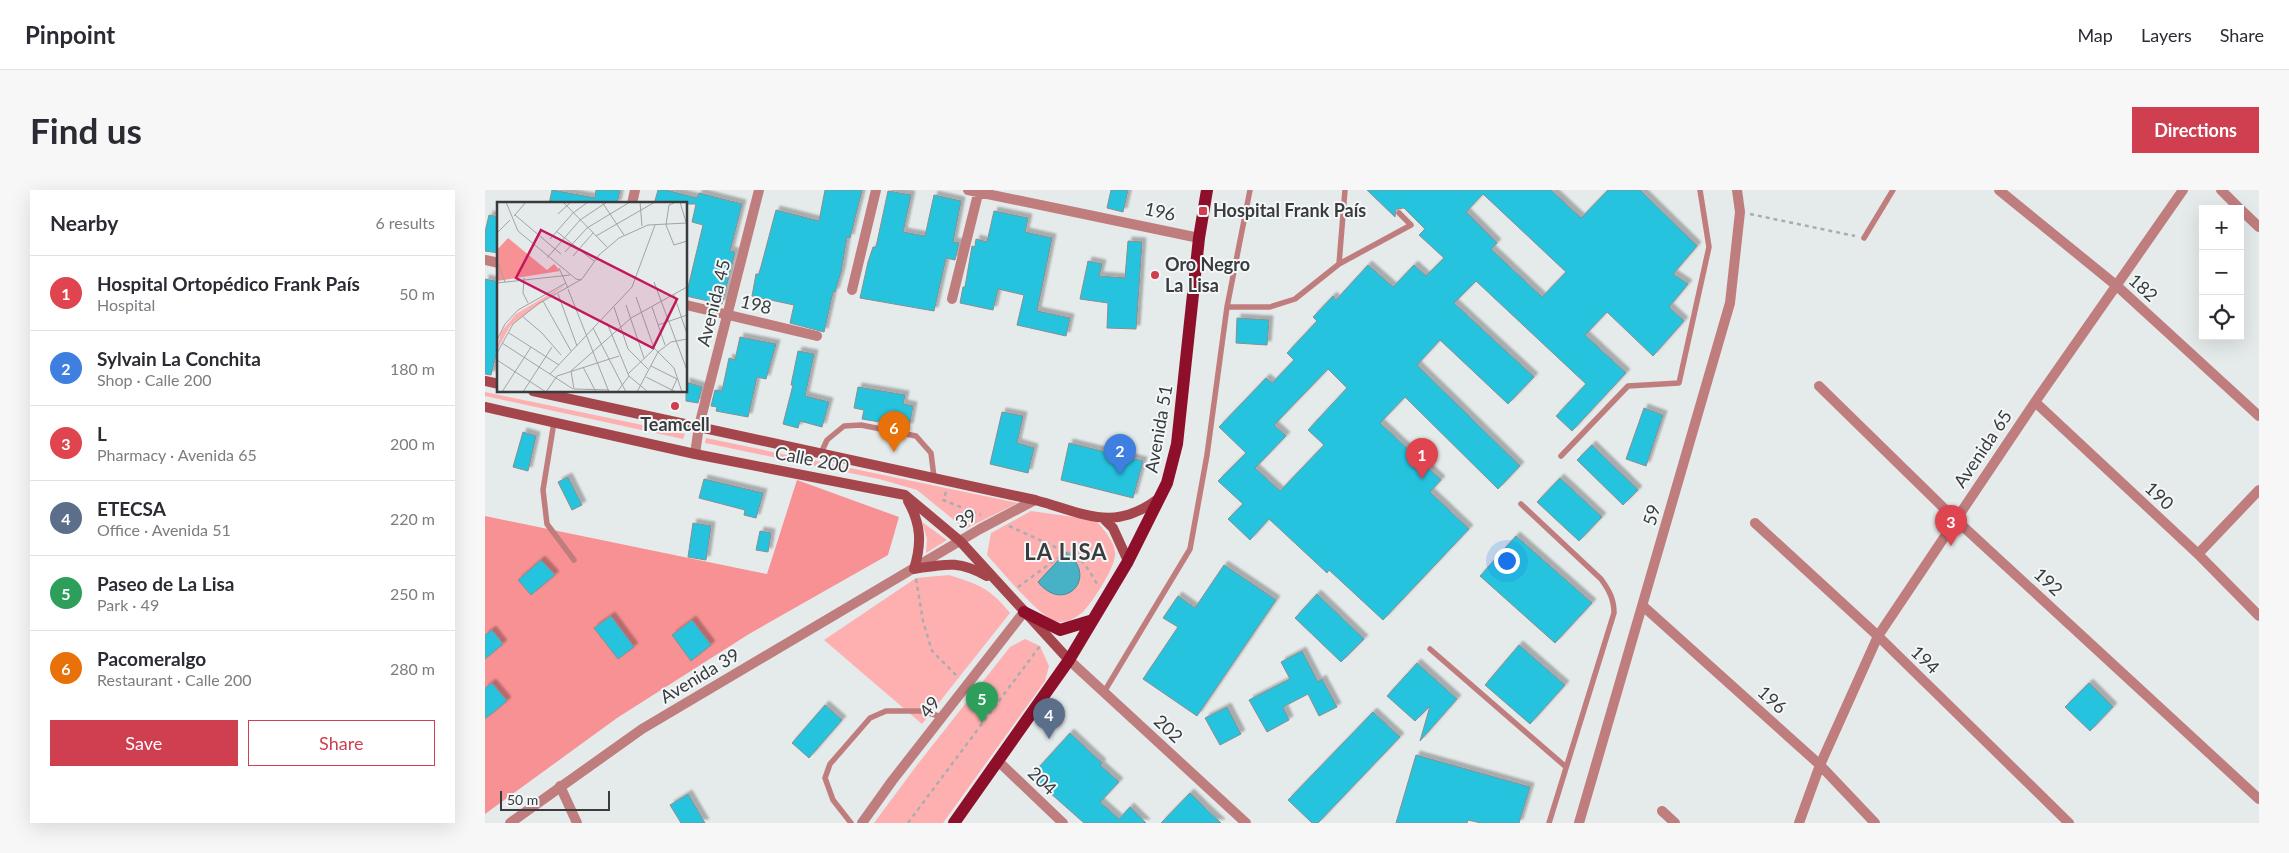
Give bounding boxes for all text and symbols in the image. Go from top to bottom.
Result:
text: Pinpoint [25,20,115,49]
text: Map [2077,24,2113,46]
text: Layers [2141,24,2192,46]
text: Share [2220,24,2264,46]
button: Directions [2132,107,2259,153]
text: Find us [30,109,142,151]
street label: 196 [1143,197,1178,225]
place label: Hospital Frank País [1213,199,1366,221]
inset map [497,202,687,392]
marker: Hospital Frank País [1197,205,1209,217]
map controls [2199,205,2244,340]
button: + [2199,205,2244,250]
text: Nearby [50,210,118,235]
text: 6 results [375,213,435,232]
button: − [2199,250,2244,295]
place label: Oro Negro La Lisa [1165,253,1250,296]
street label: Avenida 45 [692,257,734,349]
marker: Oro Negro La Lisa [1149,269,1161,281]
street label: 182 [2125,269,2163,306]
text: Hospital Ortopédico Frank País [97,272,360,295]
text: 1 [61,284,71,303]
text: 50 m [399,284,435,303]
street label: 198 [738,290,774,318]
text: Hospital [97,295,155,314]
button: locate [2199,295,2244,340]
text: Sylvain La Conchita [97,347,261,370]
text: 2 [61,359,71,378]
text: 180 m [390,359,435,378]
text: Shop · Calle 200 [97,370,211,389]
street label: Avenida 51 [1139,383,1177,475]
marker: Teamcell [669,400,681,412]
street label: Avenida 65 [1948,405,2016,491]
pin: 6 [878,411,910,452]
place label: Teamcell [640,413,710,435]
text: L [97,422,107,445]
text: 3 [61,434,71,453]
text: 200 m [390,434,435,453]
pin: 2 [1104,434,1136,475]
pin: 1 [1406,438,1438,479]
street label: Calle 200 [773,441,851,477]
text: Pharmacy · Avenida 65 [97,445,257,464]
street label: 190 [2141,477,2179,514]
text: ETECSA [97,497,166,520]
street label: 59 [1638,502,1664,528]
street label: 39 [951,503,980,533]
pin: 3 [1935,505,1967,546]
text: 4 [61,509,71,528]
text: 220 m [390,509,435,528]
text: Office · Avenida 51 [97,520,231,539]
district label: LA LISA [1024,538,1108,565]
your location [1494,548,1520,574]
street label: 192 [2030,563,2068,600]
text: Paseo de La Lisa [97,572,235,595]
text: 5 [61,584,71,603]
text: 250 m [390,584,435,603]
text: Park · 49 [97,595,159,614]
street label: 194 [1907,640,1945,678]
street label: Avenida 39 [656,643,743,707]
text: Pacomeralgo [97,647,206,670]
text: 6 [61,659,71,678]
text: 280 m [390,659,435,678]
text: Restaurant · Calle 200 [97,670,252,689]
street label: 196 [1754,681,1792,718]
pin: 5 [966,682,998,723]
street label: 49 [914,691,944,721]
pin: 4 [1033,698,1065,739]
street label: 202 [1150,710,1188,747]
button: Save [50,720,238,766]
button: Share [248,720,435,766]
street label: 204 [1024,761,1062,799]
scale bar [500,788,610,811]
text: 50 m [507,791,538,808]

